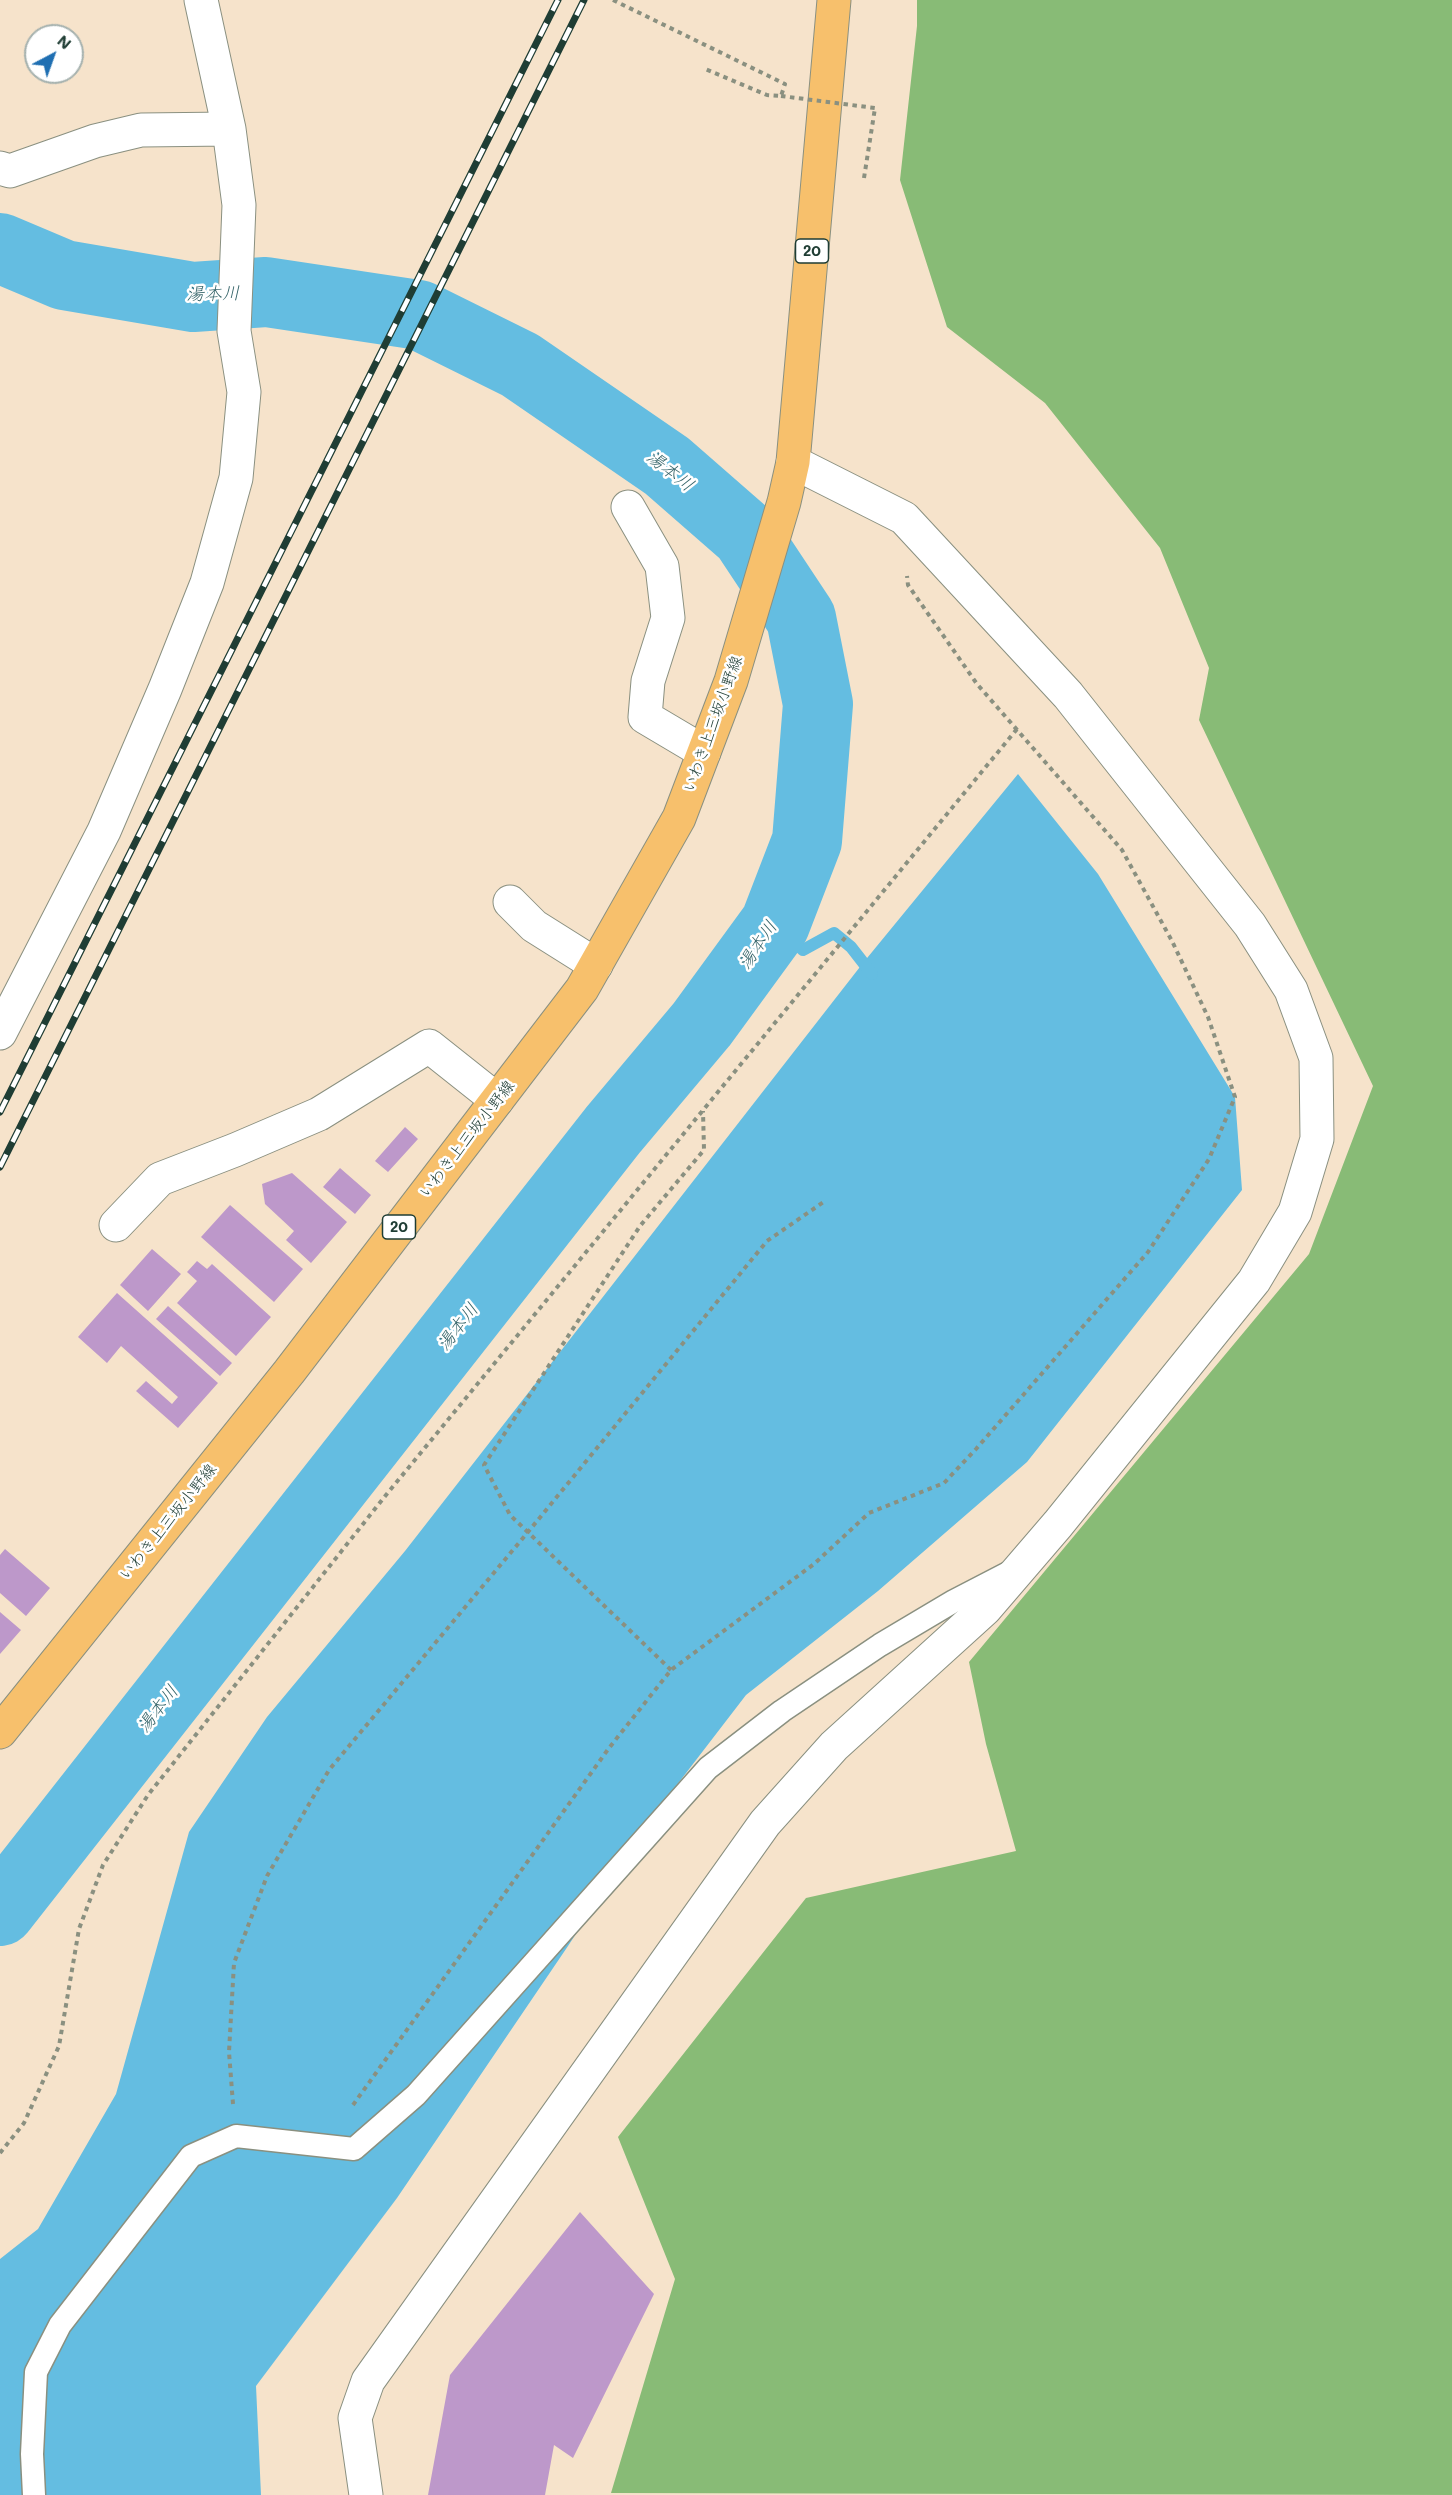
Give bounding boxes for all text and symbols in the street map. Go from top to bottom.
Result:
north arrow [24,24,84,84]
text: N [53,30,76,53]
road number: 20 [796,239,828,263]
water label: 湯本川 [186,283,240,305]
water label: 湯本川 [642,446,698,496]
street label: いわき上三坂小野線 [679,653,747,795]
water label: 湯本川 [734,917,782,973]
street label: いわき上三坂小野線 [415,1076,519,1202]
road number: 20 [382,1215,416,1239]
water label: 湯本川 [433,1299,483,1355]
street label: いわき上三坂小野線 [115,1460,221,1584]
water label: 湯本川 [133,1681,183,1737]

